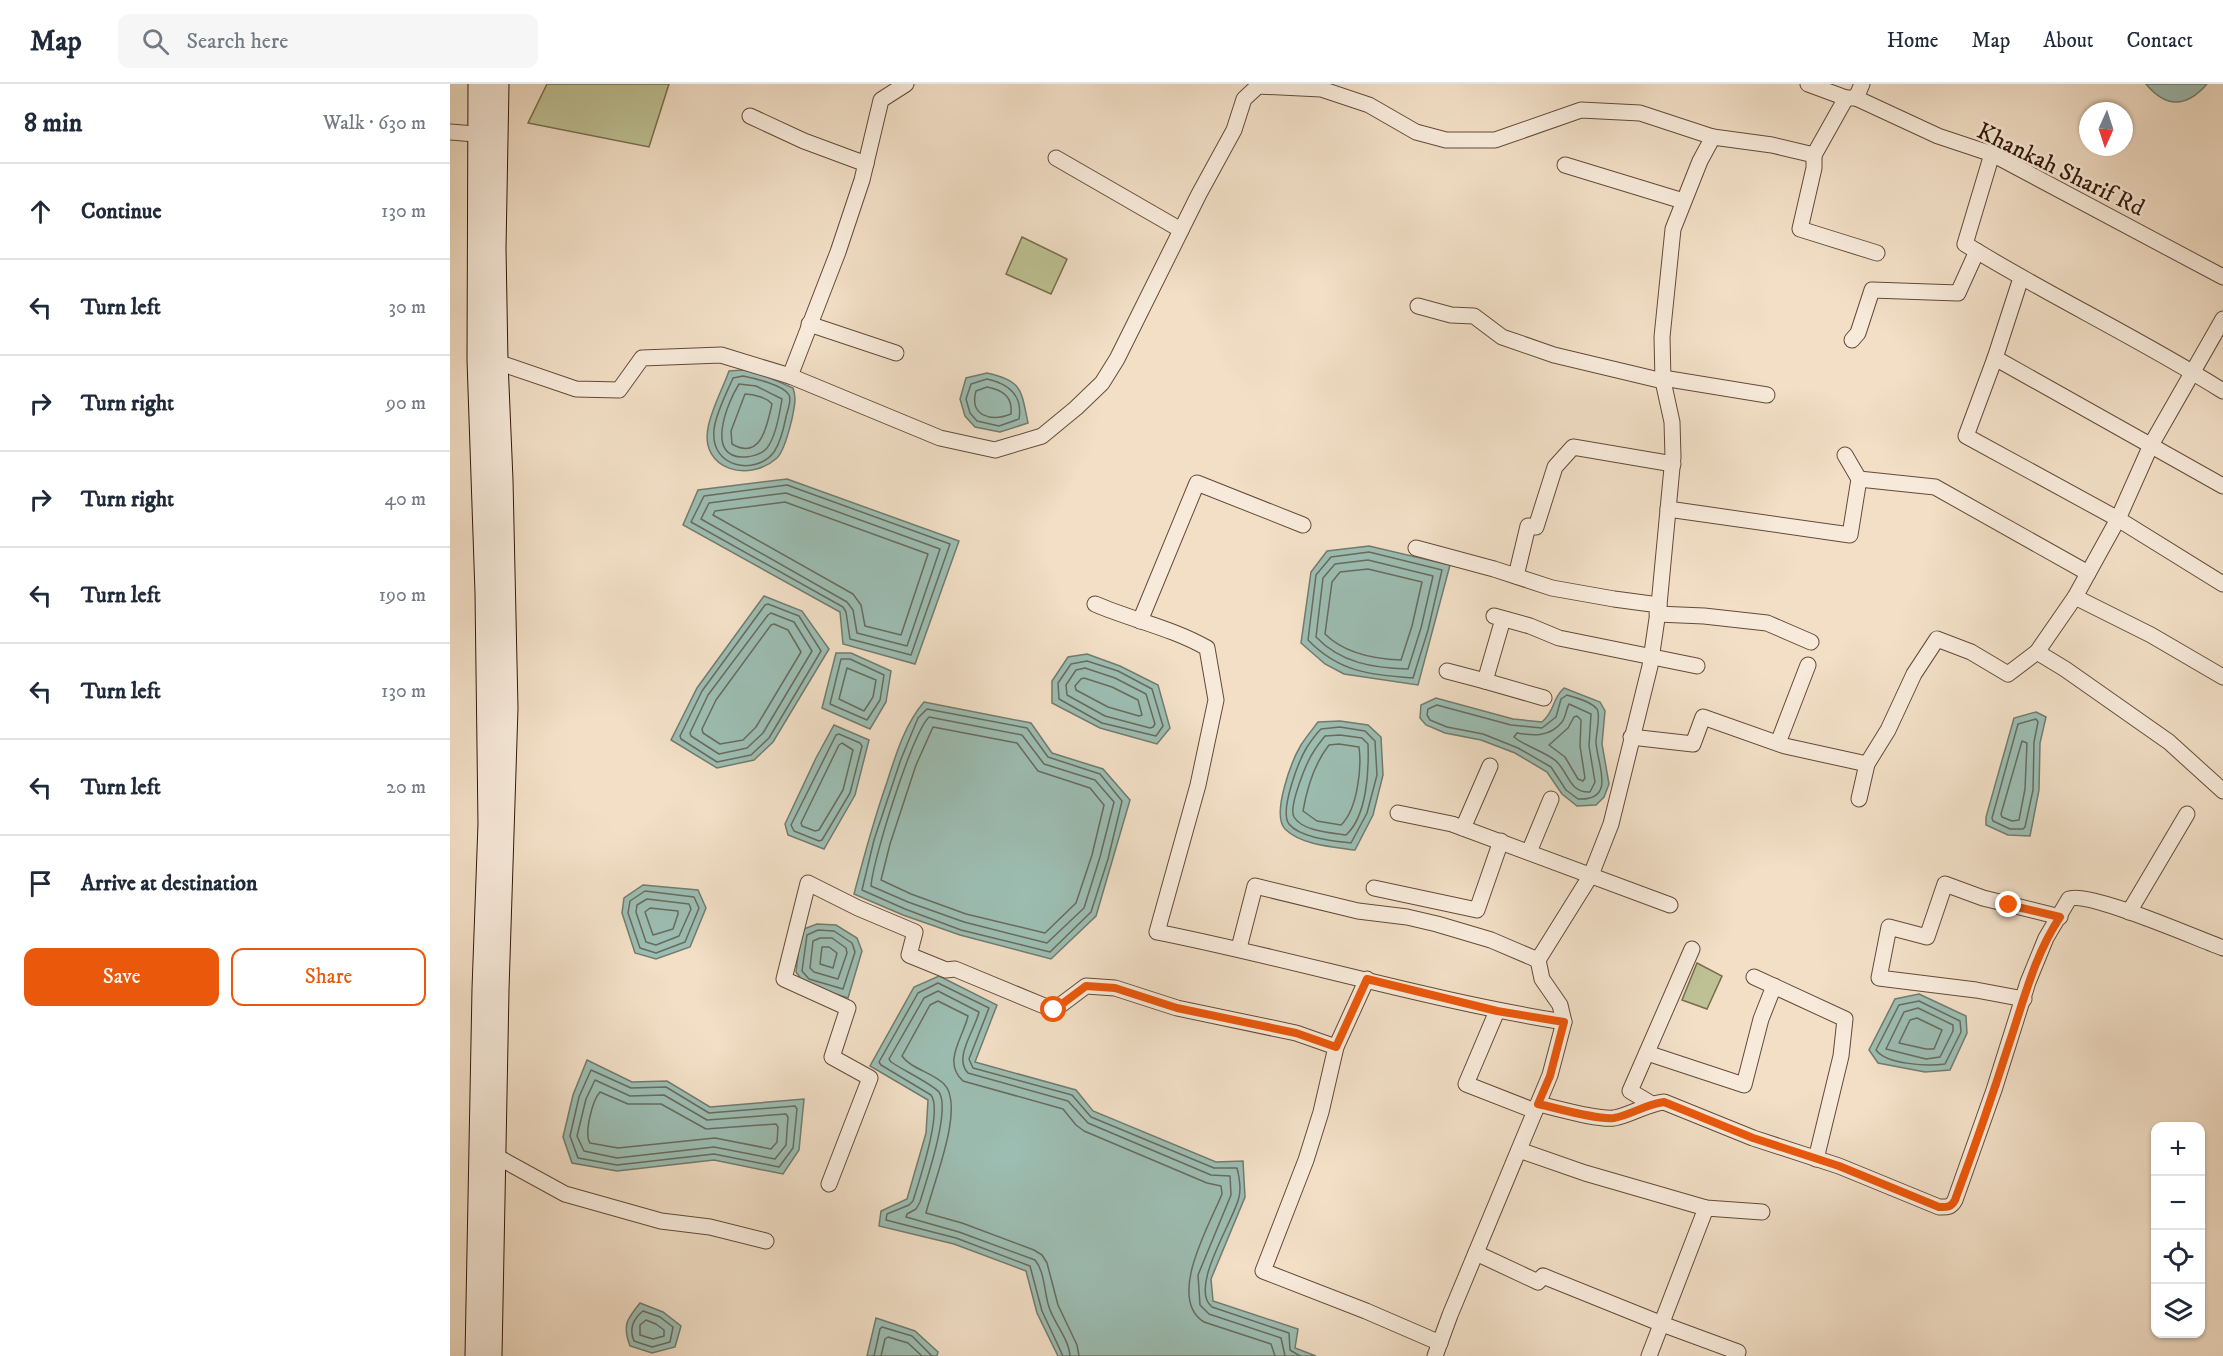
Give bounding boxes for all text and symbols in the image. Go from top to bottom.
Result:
search box [118,14,538,68]
text: Map [30,24,82,59]
icon: search [139,25,172,58]
text: Search here [187,28,288,55]
text: Home [1887,28,1939,54]
text: Map [1972,28,2010,54]
text: About [2043,28,2094,54]
text: Contact [2127,28,2193,54]
north arrow [2079,102,2133,156]
text: 8 min [24,107,82,140]
text: Walk · 630 m [323,111,426,136]
street label: Khankah Sharif Rd [1972,116,2149,224]
icon: ahead [24,195,57,228]
text: Continue [81,198,162,225]
text: 130 m [381,199,426,224]
icon: left [24,291,57,324]
text: Turn left [81,294,161,321]
text: 30 m [388,295,426,320]
icon: right [24,387,57,420]
text: Turn right [81,390,174,417]
text: 90 m [386,391,426,416]
icon: right [24,483,57,516]
text: Turn right [81,486,174,513]
text: 40 m [384,487,426,512]
icon: left [24,579,57,612]
text: Turn left [81,582,161,609]
text: 190 m [379,583,426,608]
icon: left [24,675,57,708]
text: Turn left [81,678,161,705]
text: 130 m [381,679,426,704]
icon: left [24,771,57,804]
text: Turn left [81,774,161,801]
text: 20 m [386,775,426,800]
icon: arrive [24,867,57,900]
text: Arrive at destination [81,870,258,897]
route end [1995,891,2021,917]
button: Save [24,948,219,1006]
button: Share [231,948,426,1006]
route start [1040,996,1066,1022]
map controls [2151,1122,2205,1338]
button: + [2151,1122,2205,1176]
button: − [2151,1176,2205,1230]
button: locate [2151,1230,2205,1284]
button: layers [2151,1284,2205,1338]

